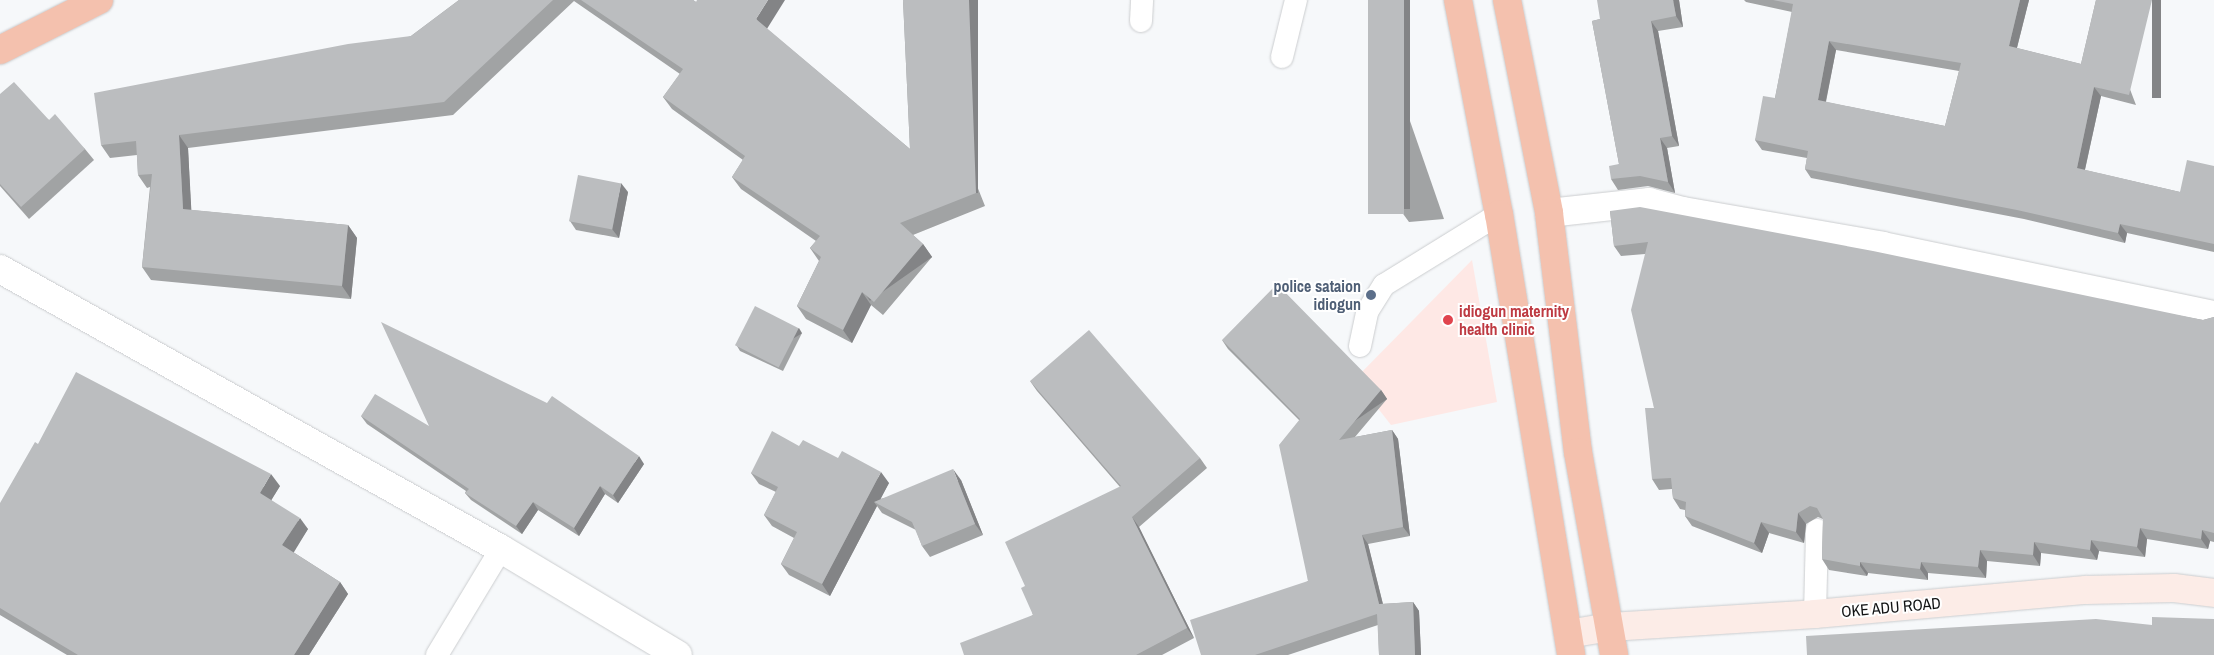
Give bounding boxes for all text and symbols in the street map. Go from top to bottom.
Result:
place label: police sataion idiogun [1273,276,1361,314]
marker: police sataion idiogun [1365,289,1377,301]
place label: idiogun maternity health clinic [1459,301,1569,339]
marker: idiogun maternity health clinic [1441,313,1455,327]
street label: OKE ADU ROAD [1840,593,1942,621]

